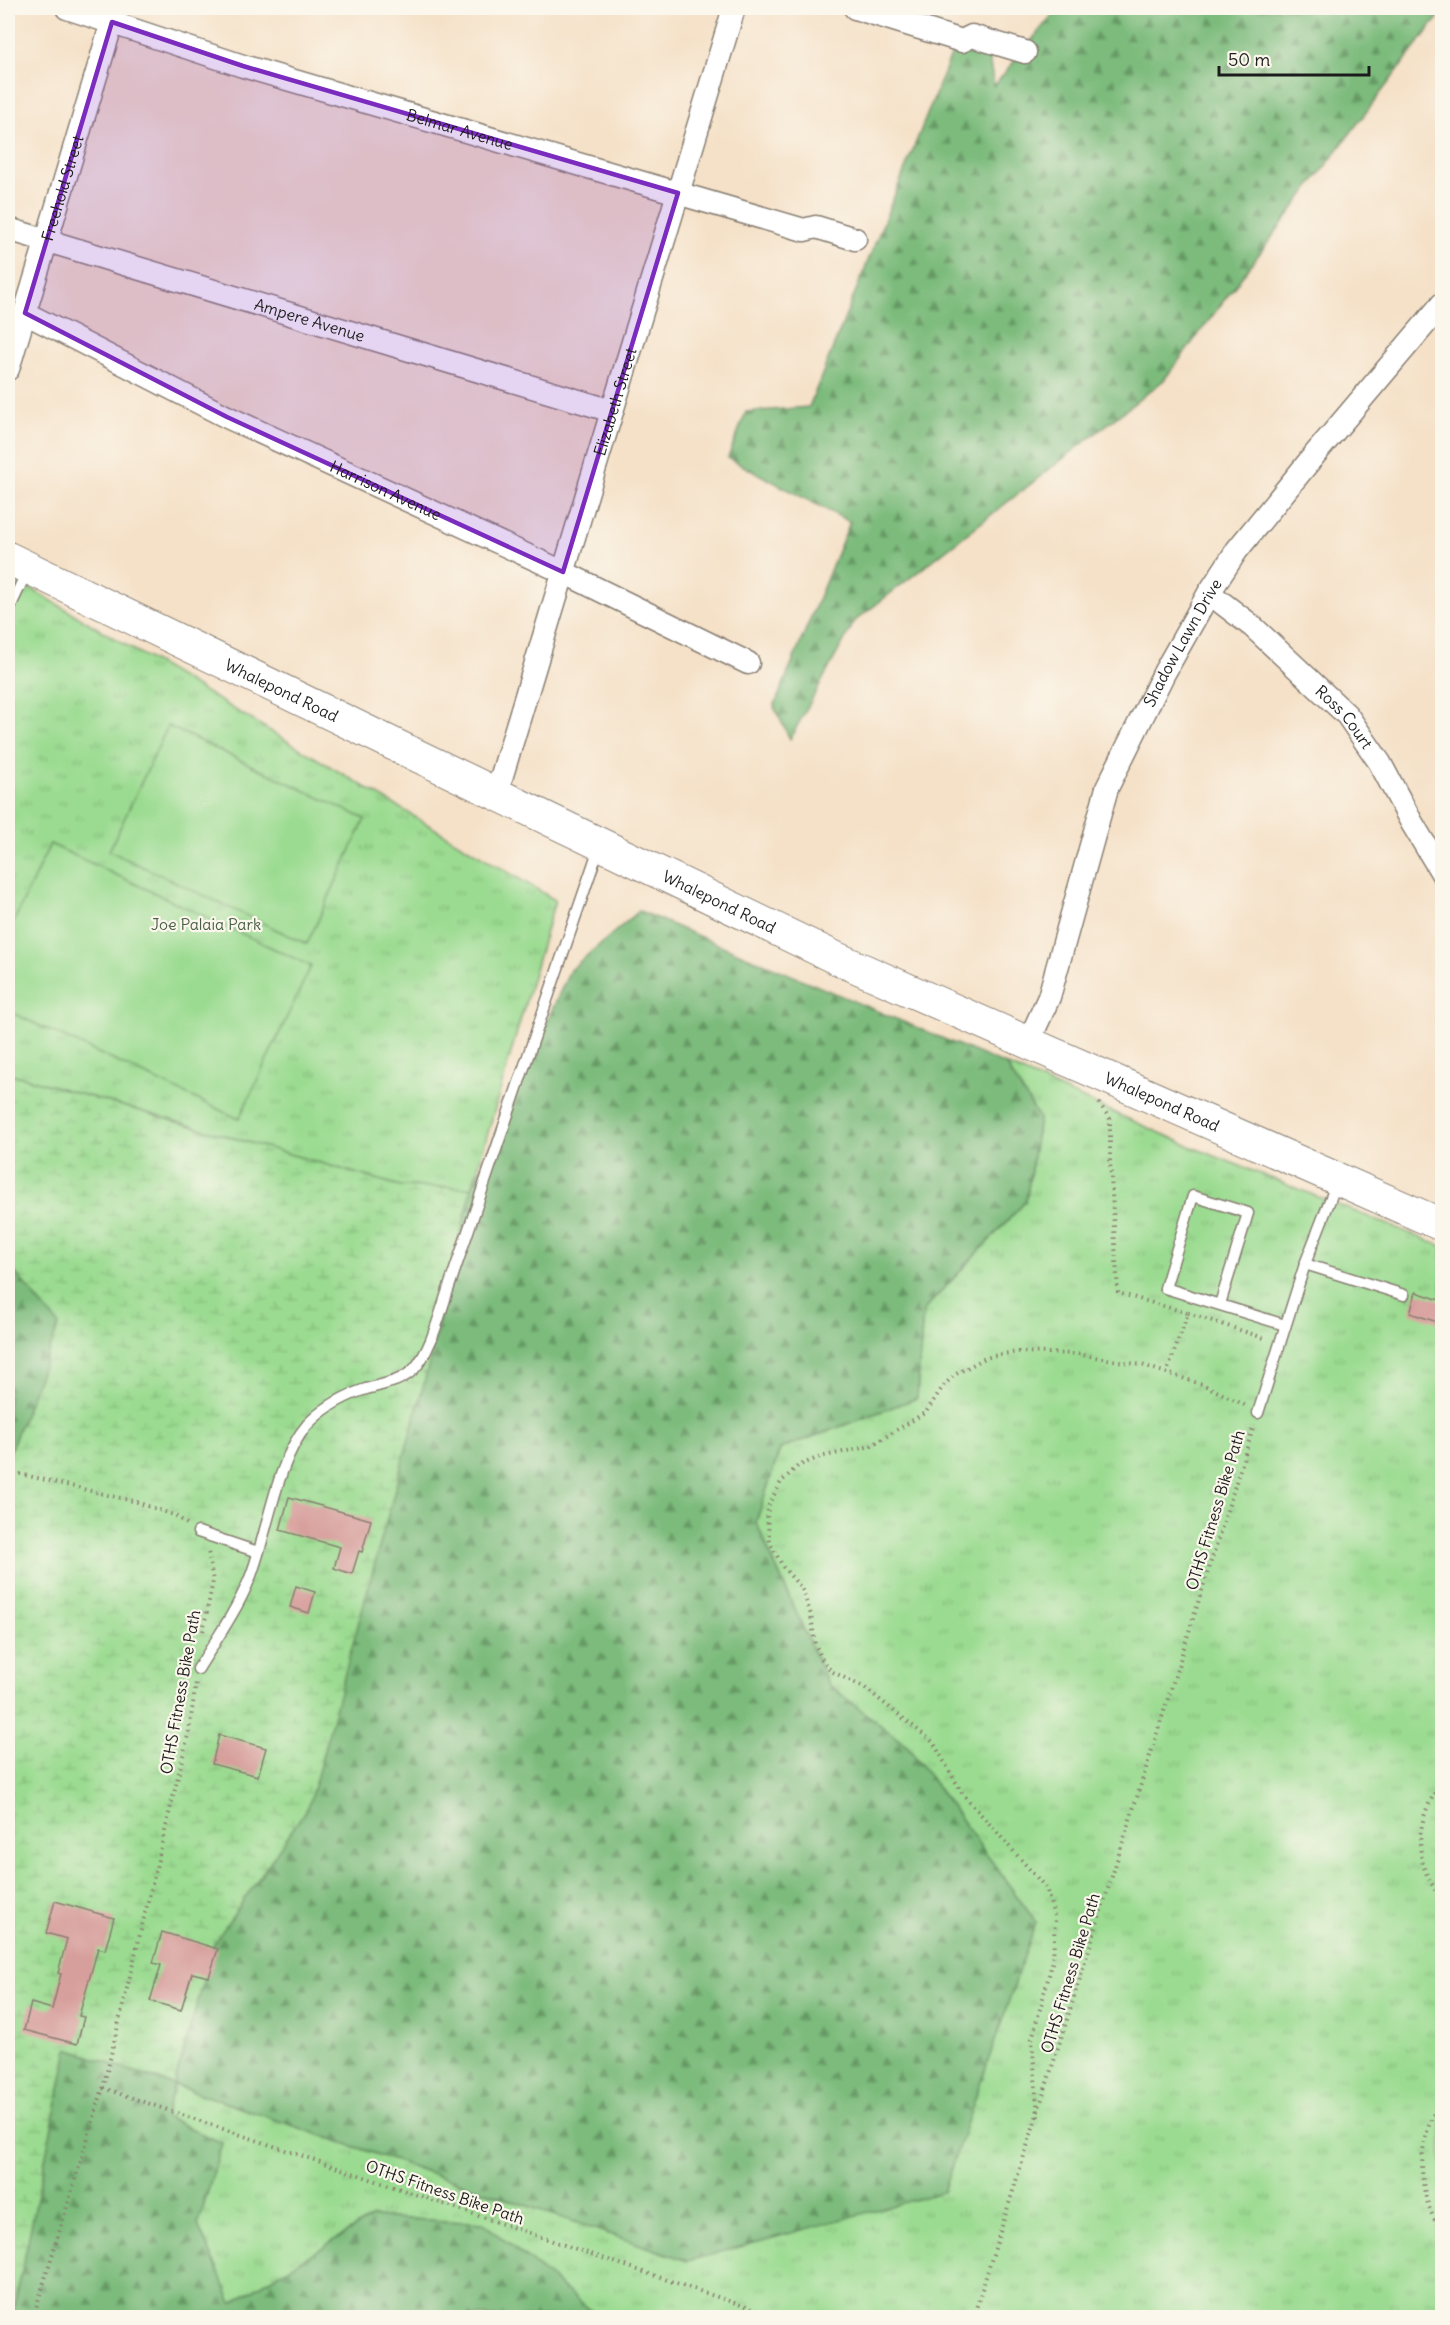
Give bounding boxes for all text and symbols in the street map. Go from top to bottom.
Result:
scale bar [1219,39,1369,77]
text: 50 m [1228,48,1270,71]
street label: Belmar Avenue [404,104,515,154]
street label: Freehold Street [37,132,88,243]
street label: Ampere Avenue [252,294,367,346]
street label: Elizabeth Street [589,345,641,458]
street label: Harrison Avenue [327,456,445,525]
street label: Shadow Lawn Drive [1139,575,1226,710]
street label: Whalepond Road [222,654,342,726]
street label: Ross Court [1311,681,1377,753]
street label: Whalepond Road [659,866,779,937]
park label: Joe Palaia Park [151,914,261,934]
street label: Whalepond Road [1102,1068,1223,1136]
street label: OTHS Fitness Bike Path [1181,1428,1249,1592]
street label: OTHS Fitness Bike Path [156,1608,204,1776]
street label: OTHS Fitness Bike Path [1036,1891,1104,2055]
street label: OTHS Fitness Bike Path [363,2155,527,2229]

